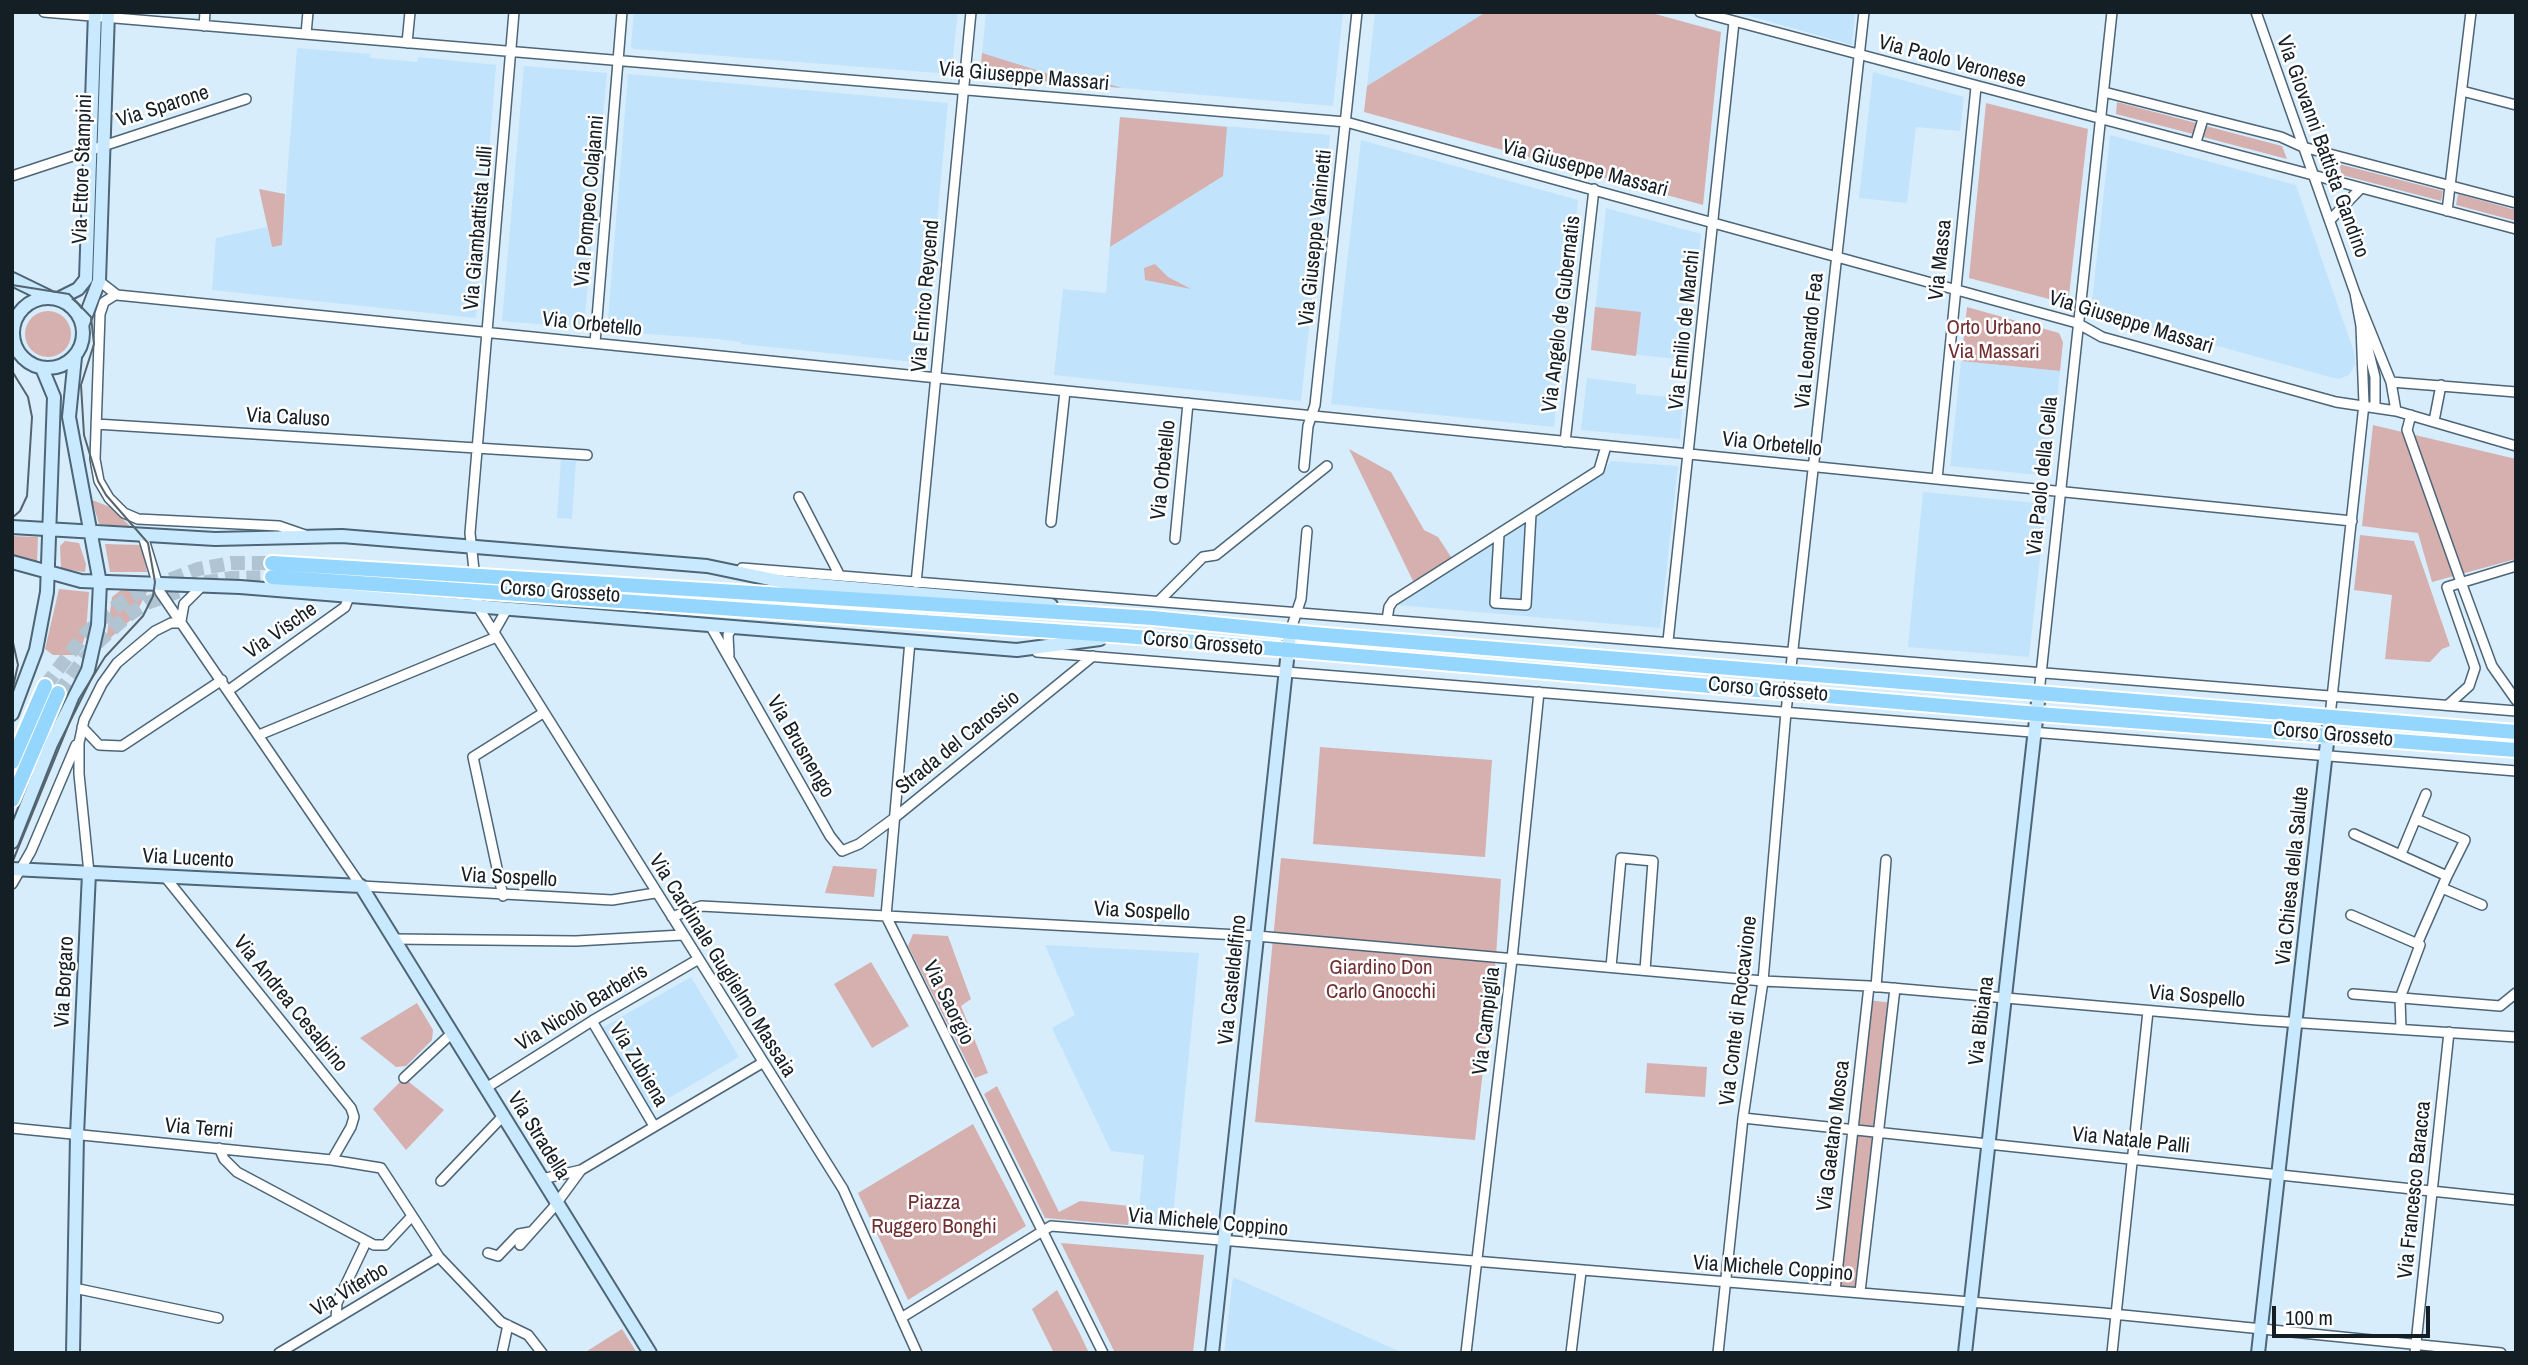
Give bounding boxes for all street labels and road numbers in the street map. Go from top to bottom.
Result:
street label: Via Paolo Veronese [1875,30,2029,94]
street label: Via Giovanni Battista Gandino [2270,33,2374,261]
street label: Via Giuseppe Massari [938,57,1110,97]
street label: Via Sparone [114,80,212,134]
street label: Via Ettore Stampini [68,94,98,244]
street label: Via Pompeo Colajanni [570,114,610,288]
street label: Via Giuseppe Massari [1499,135,1671,203]
street label: Via Giambattista Lulli [459,145,499,311]
street label: Via Giuseppe Vaninetti [1294,148,1338,328]
street label: Via Angelo de Gubernatis [1537,214,1587,414]
street label: Via Massa [1924,218,1958,302]
street label: Via Enrico Reycend [907,219,945,373]
street label: Via Emilio de Marchi [1664,249,1706,411]
street label: Via Leonardo Fea [1790,272,1830,410]
street label: Via Giuseppe Massari [2046,286,2216,360]
street label: Via Orbetello [541,307,643,343]
street label: Via Paolo della Cella [2022,395,2064,557]
street label: Via Caluso [245,403,331,433]
street label: Via Orbetello [1146,419,1182,521]
street label: Via Orbetello [1721,427,1823,463]
street label: Corso Grosseto [499,575,621,609]
street label: Via Vische [240,597,322,665]
street label: Corso Grosseto [1142,626,1264,662]
street label: Corso Grosseto [1707,672,1829,708]
street label: Strada del Carossio [891,685,1025,801]
street label: Via Brusnengo [761,691,839,803]
street label: Corso Grosseto [2272,717,2394,753]
street label: Via Chiesa della Salute [2271,785,2315,967]
street label: Via Lucento [142,844,234,874]
street label: Via Cardinale Guglielmo Massaia [643,850,801,1082]
street label: Via Sospello [460,863,558,893]
street label: Via Sospello [1093,897,1191,927]
street label: Via Casteldelfino [1214,914,1252,1046]
street label: Via Conte di Roccavione [1715,915,1763,1107]
street label: Via Andrea Cesalpino [227,931,353,1077]
street label: Via Borgaro [50,936,80,1028]
street label: Via Saorgio [917,957,979,1049]
street label: Via Nicolò Barberis [512,959,652,1057]
street label: Via Campiglia [1468,965,1506,1077]
street label: Via Bibiana [1964,975,2000,1067]
street label: Via Sospello [2148,980,2246,1014]
street label: Via Zubiena [603,1018,673,1112]
street label: Via Gaetano Mosca [1812,1059,1856,1213]
street label: Via Stradella [501,1088,575,1184]
street label: Via Francesco Baracca [2393,1100,2437,1280]
street label: Via Terni [164,1113,234,1145]
street label: Via Natale Palli [2071,1122,2191,1160]
street label: Via Michele Coppino [1127,1203,1289,1243]
street label: Via Michele Coppino [1692,1251,1854,1287]
street label: Via Viterbo [307,1257,393,1323]

